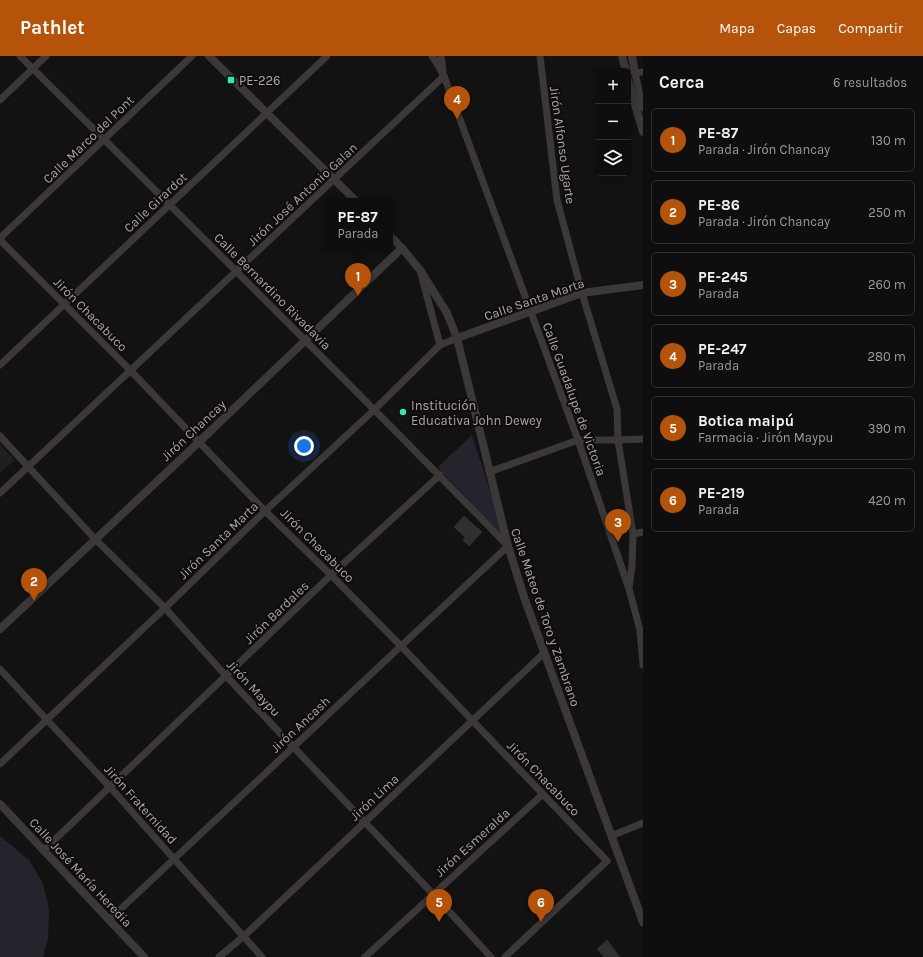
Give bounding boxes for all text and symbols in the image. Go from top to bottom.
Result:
text: Pathlet [20,17,85,39]
text: Mapa [719,20,755,37]
text: Capas [777,20,816,37]
text: Compartir [838,20,903,37]
map controls [595,68,631,176]
button: + [595,68,631,104]
text: Cerca [659,72,704,92]
place label: PE-226 [239,73,281,88]
marker: PE-226 [226,75,236,85]
text: 6 resultados [833,75,907,90]
street label: Jirón Alfonso Ugarte [547,85,578,205]
pin: 4 [444,86,470,119]
street label: Calle Marco del Pont [40,92,137,186]
button: − [595,104,631,140]
text: PE-87 [698,124,738,142]
text: 1 [671,133,675,148]
text: 130 m [871,133,906,148]
street label: Jirón José Antonio Galan [244,140,360,249]
button: layers [595,140,631,176]
text: Parada · Jirón Chancay [698,142,830,157]
street label: Calle Girardot [121,169,190,235]
text: PE-86 [698,196,740,214]
popup [323,198,393,250]
text: 2 [669,205,677,220]
text: 250 m [868,205,906,220]
text: PE-87 [337,208,378,226]
text: Parada · Jirón Chancay [698,214,830,229]
text: Parada [337,226,379,241]
street label: Calle Bernardino Rivadavia [211,230,334,353]
pin: 1 [345,263,371,296]
text: PE-245 [698,268,748,286]
street label: Jirón Chacabuco [51,274,131,354]
street label: Calle Santa Marta [482,275,586,324]
text: 3 [669,277,677,292]
text: 260 m [868,277,906,292]
text: Parada [698,286,739,301]
street label: Calle Guadalupe de Victoria [540,320,609,478]
text: PE-247 [698,340,747,358]
text: 4 [669,349,677,364]
text: 280 m [868,349,906,364]
text: Parada [698,358,739,373]
street label: Jirón Chancay [158,397,229,464]
place label: Institución Educativa John Dewey [411,398,542,428]
marker: Institución Educativa John Dewey [398,407,408,417]
text: Botica maipú [698,412,794,430]
text: 5 [669,421,677,436]
text: 390 m [868,421,906,436]
text: Farmacia · Jirón Maypu [698,430,833,445]
your location [294,436,314,456]
text: PE-219 [698,484,745,502]
text: 6 [669,493,677,508]
text: 420 m [868,493,906,508]
street label: Jirón Santa Marta [175,499,261,582]
text: Parada [698,502,739,517]
street label: Jirón Chacabuco [278,505,358,585]
pin: 3 [605,509,631,542]
street label: Calle Mateo de Toro y Zambrano [508,526,583,708]
pin: 2 [21,568,47,601]
street label: Jirón Bardales [241,578,312,647]
street label: Jirón Maypu [224,657,284,720]
street label: Jirón Ancash [268,693,333,756]
street label: Jirón Chacabuco [504,738,583,819]
street label: Jirón Fraternidad [101,762,180,847]
street label: Jirón Lima [347,771,402,824]
street label: Jirón Esmeralda [432,805,513,880]
street label: Calle José María Heredia [26,815,135,930]
pin: 5 [426,889,452,922]
pin: 6 [528,889,554,922]

